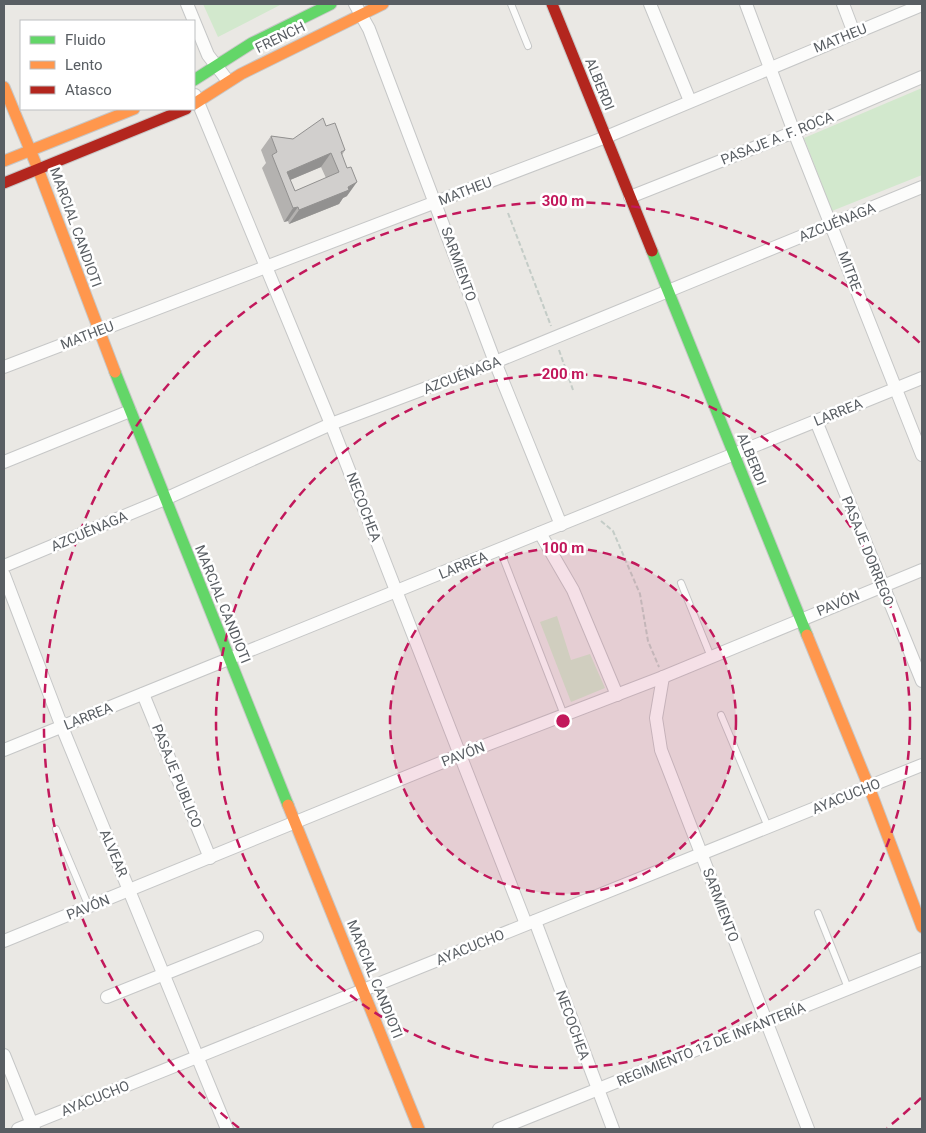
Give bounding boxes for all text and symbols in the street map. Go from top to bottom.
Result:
street label: FRENCH [252,18,308,56]
legend [20,20,195,110]
street label: MATHEU [811,20,869,56]
text: Fluido [65,31,106,49]
text: Lento [65,56,103,74]
street label: ALBERDI [582,56,618,112]
text: Atasco [65,81,112,99]
street label: PASAJE A. F. ROCA [718,108,836,168]
street label: MARCIAL CANDIOTI [47,165,105,289]
street label: MATHEU [436,173,494,209]
text: 300 m [542,192,584,210]
street label: AZCUÉNAGA [796,198,878,245]
street label: SARMIENTO [438,225,480,303]
street label: MITRE [835,249,865,293]
street label: MATHEU [58,317,116,353]
street label: AZCUÉNAGA [421,352,503,397]
text: 200 m [542,365,584,383]
street label: LARREA [811,395,865,429]
street label: ALBERDI [734,431,770,487]
street label: NECOCHEA [343,470,385,544]
street label: PASAJE DORREGO [839,494,897,608]
street label: AZCUÉNAGA [48,507,130,554]
text: 100 m [542,539,584,557]
street label: MARCIAL CANDIOTI [192,543,254,665]
street label: LARREA [436,548,490,582]
street label: PAVÓN [814,586,862,619]
street label: LARREA [61,699,115,733]
centre of rings [554,712,572,730]
street label: PASAJE PUBLICO [149,722,205,830]
street label: PAVÓN [439,738,487,770]
street label: AYACUCHO [810,775,882,817]
street label: ALVEAR [97,827,131,880]
street label: SARMIENTO [700,866,742,944]
street label: PAVÓN [64,890,112,923]
street label: MARCIAL CANDIOTI [344,918,406,1040]
street label: AYACUCHO [434,926,506,968]
street label: NECOCHEA [553,988,593,1062]
street label: REGIMIENTO 12 DE INFANTERÍA [614,998,808,1089]
street label: AYACUCHO [59,1077,131,1119]

